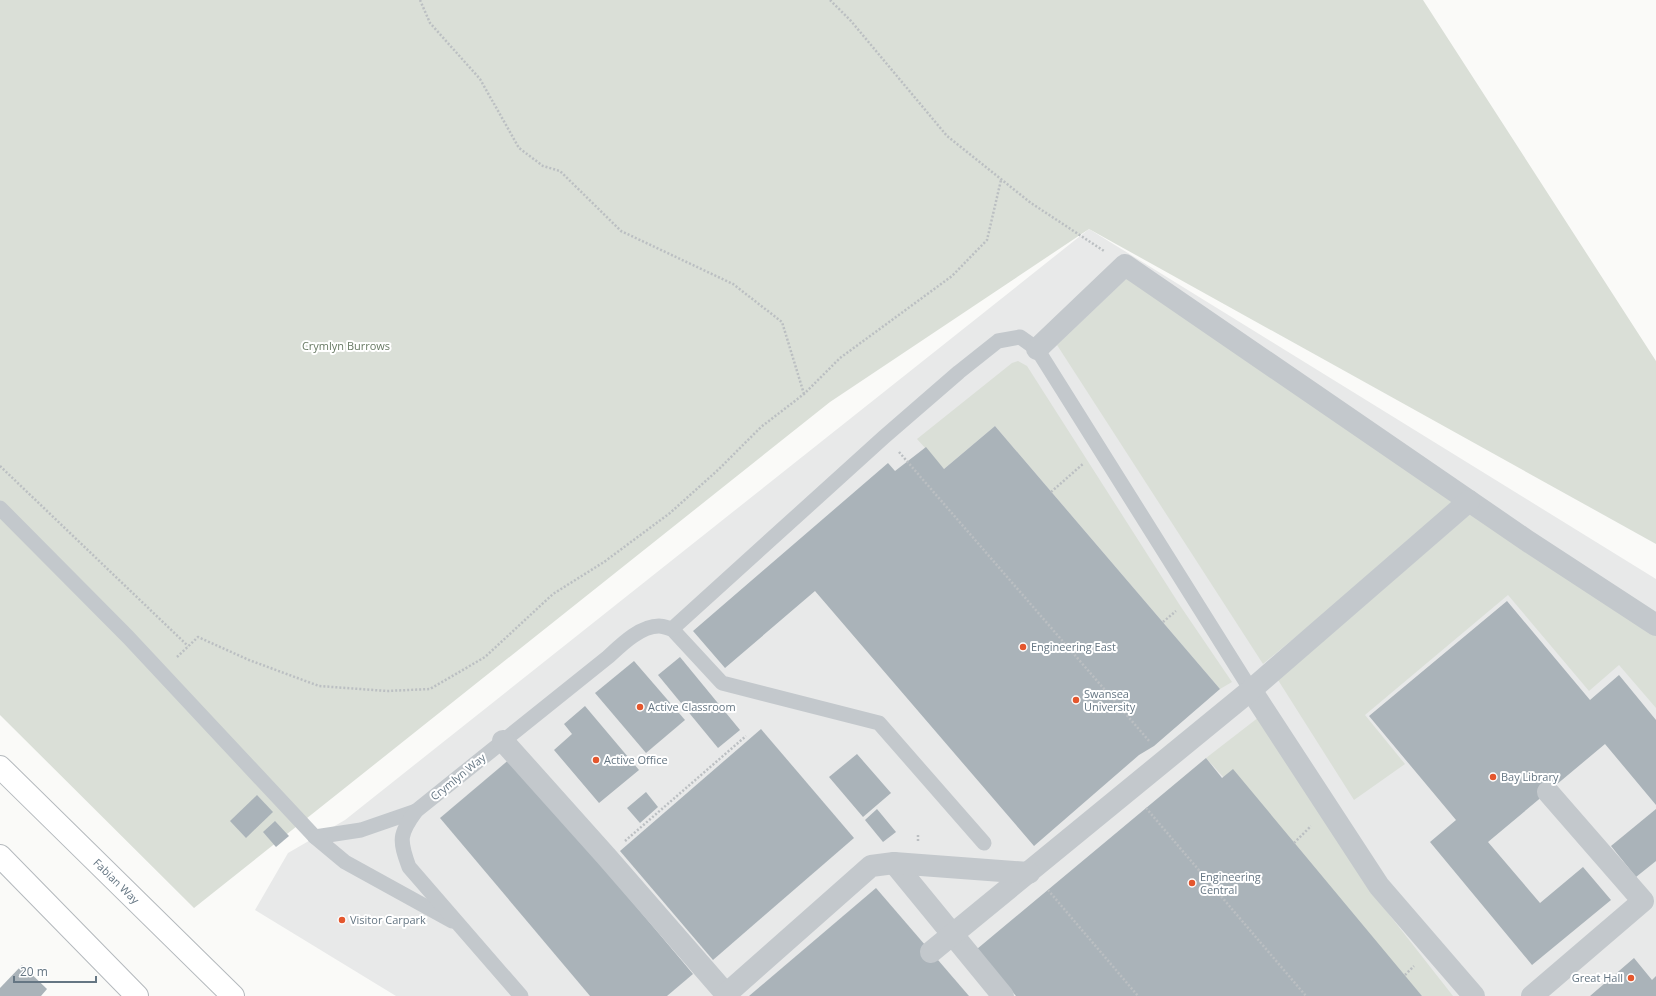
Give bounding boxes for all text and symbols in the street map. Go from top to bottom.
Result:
park label: Crymlyn Burrows [302,338,390,353]
place label: Engineering East [1031,639,1116,654]
marker: Engineering East [1018,642,1028,652]
place label: Swansea University [1084,686,1136,714]
marker: Swansea University [1071,695,1081,705]
place label: Active Classroom [648,699,736,714]
marker: Active Classroom [635,702,645,712]
street label: Crymlyn Way [427,749,489,803]
place label: Active Office [604,752,668,767]
marker: Active Office [591,755,601,765]
place label: Bay Library [1501,769,1559,784]
marker: Bay Library [1488,772,1498,782]
street label: Fabian Way [90,855,143,907]
place label: Engineering Central [1200,869,1261,897]
marker: Engineering Central [1187,878,1197,888]
place label: Visitor Carpark [350,912,426,927]
marker: Visitor Carpark [337,915,347,925]
scale bar [14,958,96,984]
text: 20 m [20,963,48,980]
place label: Great Hall [1572,970,1623,985]
marker: Great Hall [1626,973,1636,983]

